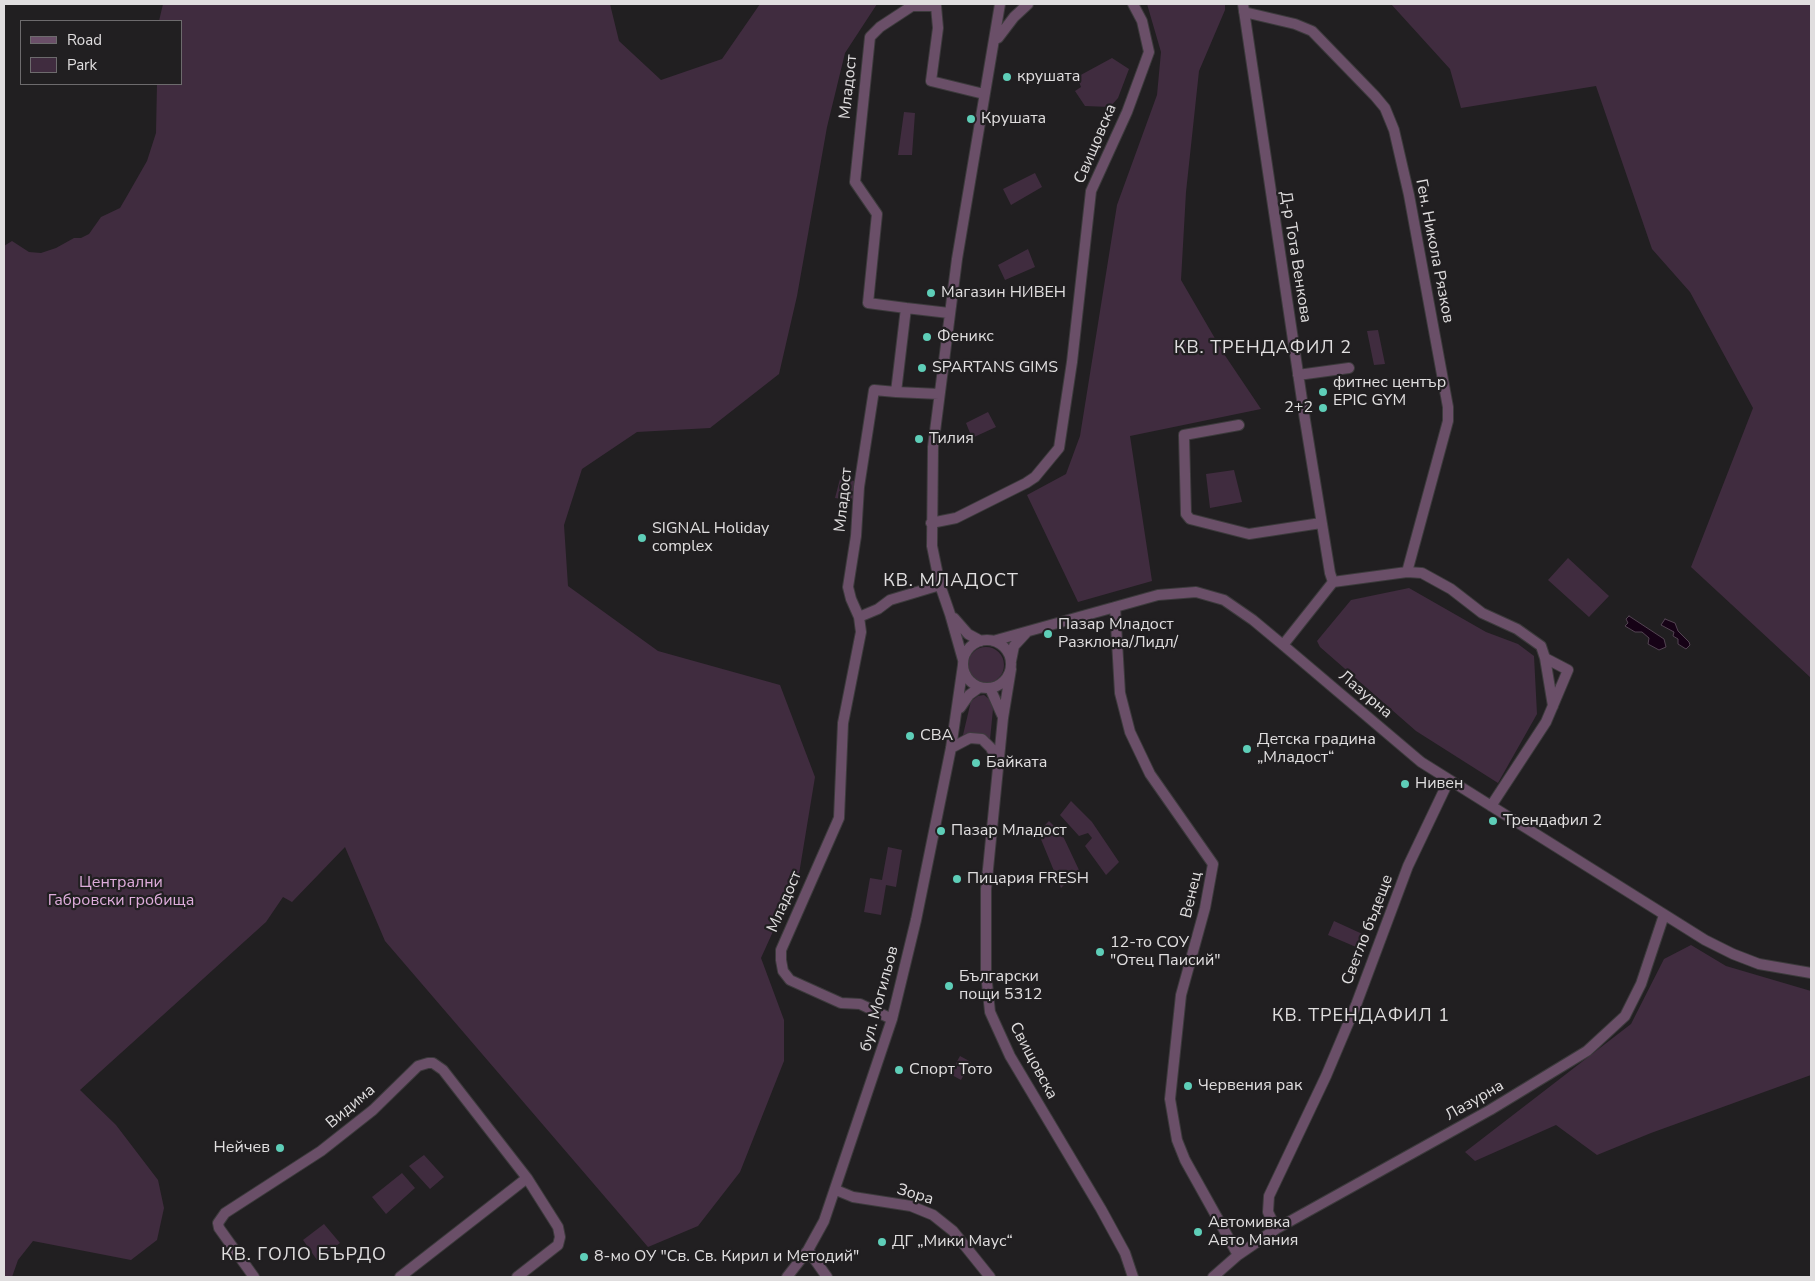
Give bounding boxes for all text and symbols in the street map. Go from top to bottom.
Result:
legend [20,20,182,85]
text: Road [67,30,102,50]
street label: Младост [836,54,862,120]
text: Park [67,55,97,75]
place label: крушата [1017,67,1080,87]
marker: крушата [1001,71,1013,83]
street label: Свищовска [1071,101,1121,187]
place label: Крушата [981,109,1046,129]
marker: Крушата [965,113,977,125]
street label: Ген. Никола Рязков [1411,177,1457,325]
street label: Д-р Тота Венкова [1275,190,1315,324]
place label: Магазин НИВЕН [941,283,1066,303]
marker: Магазин НИВЕН [925,287,937,299]
place label: Феникс [937,327,994,347]
marker: Феникс [921,331,933,343]
district label: КВ. ТРЕНДАФИЛ 2 [1172,338,1354,360]
place label: SPARTANS GIMS [932,358,1058,378]
marker: SPARTANS GIMS [916,362,928,374]
place label: фитнес център EPIC GYM [1333,373,1446,411]
marker: фитнес център EPIC GYM [1317,386,1329,398]
place label: 2+2 [1284,398,1313,418]
marker: 2+2 [1317,402,1329,414]
place label: Тилия [929,429,974,449]
marker: Тилия [913,433,925,445]
street label: Младост [831,467,857,533]
place label: SIGNAL Holiday complex [652,519,769,557]
marker: SIGNAL Holiday complex [636,532,648,544]
district label: КВ. МЛАДОСТ [882,571,1020,593]
place label: Пазар Младост Разклона/Лидл/ [1058,615,1178,653]
marker: Пазар Младост Разклона/Лидл/ [1042,628,1054,640]
street label: Лазурна [1334,667,1396,723]
place label: CBA [920,726,953,746]
marker: CBA [904,730,916,742]
place label: Детска градина „Младост“ [1257,730,1376,768]
marker: Детска градина „Младост“ [1241,743,1253,755]
place label: Байката [986,753,1047,773]
marker: Байката [970,757,982,769]
place label: Нивен [1415,774,1463,794]
marker: Нивен [1399,778,1411,790]
place label: Трендафил 2 [1503,811,1602,831]
marker: Трендафил 2 [1487,815,1499,827]
place label: Пазар Младост [951,821,1067,841]
marker: Пазар Младост [935,825,947,837]
street label: Младост [764,868,806,936]
place label: Пицария FRESH [967,869,1089,889]
street label: Венец [1177,870,1207,920]
street label: Светло бъдеще [1338,872,1398,988]
park label: Централни Габровски гробища [48,873,194,911]
marker: Пицария FRESH [951,873,963,885]
place label: 12-то СОУ "Отец Паисий" [1110,933,1221,971]
street label: бул. Могильов [857,944,903,1054]
marker: 12-то СОУ "Отец Паисий" [1094,946,1106,958]
place label: Български пощи 5312 [959,967,1042,1005]
marker: Български пощи 5312 [943,980,955,992]
district label: КВ. ТРЕНДАФИЛ 1 [1270,1006,1452,1028]
street label: Свищовска [1005,1019,1061,1103]
place label: Спорт Тото [909,1060,992,1080]
marker: Спорт Тото [893,1064,905,1076]
place label: Червения рак [1198,1076,1302,1096]
street label: Лазурна [1442,1077,1508,1125]
marker: Червения рак [1182,1080,1194,1092]
street label: Видима [323,1081,379,1133]
place label: Нейчев [214,1138,270,1158]
marker: Нейчев [274,1142,286,1154]
street label: Зора [894,1180,936,1210]
place label: Автомивка Авто Мания [1208,1213,1298,1251]
marker: Автомивка Авто Мания [1192,1226,1204,1238]
place label: ДГ „Мики Маус“ [892,1232,1013,1252]
marker: ДГ „Мики Маус“ [876,1236,888,1248]
district label: КВ. ГОЛО БЪРДО [219,1245,389,1267]
place label: 8-мо ОУ "Св. Св. Кирил и Методий" [594,1247,859,1267]
marker: 8-мо ОУ "Св. Св. Кирил и Методий" [578,1251,590,1263]

